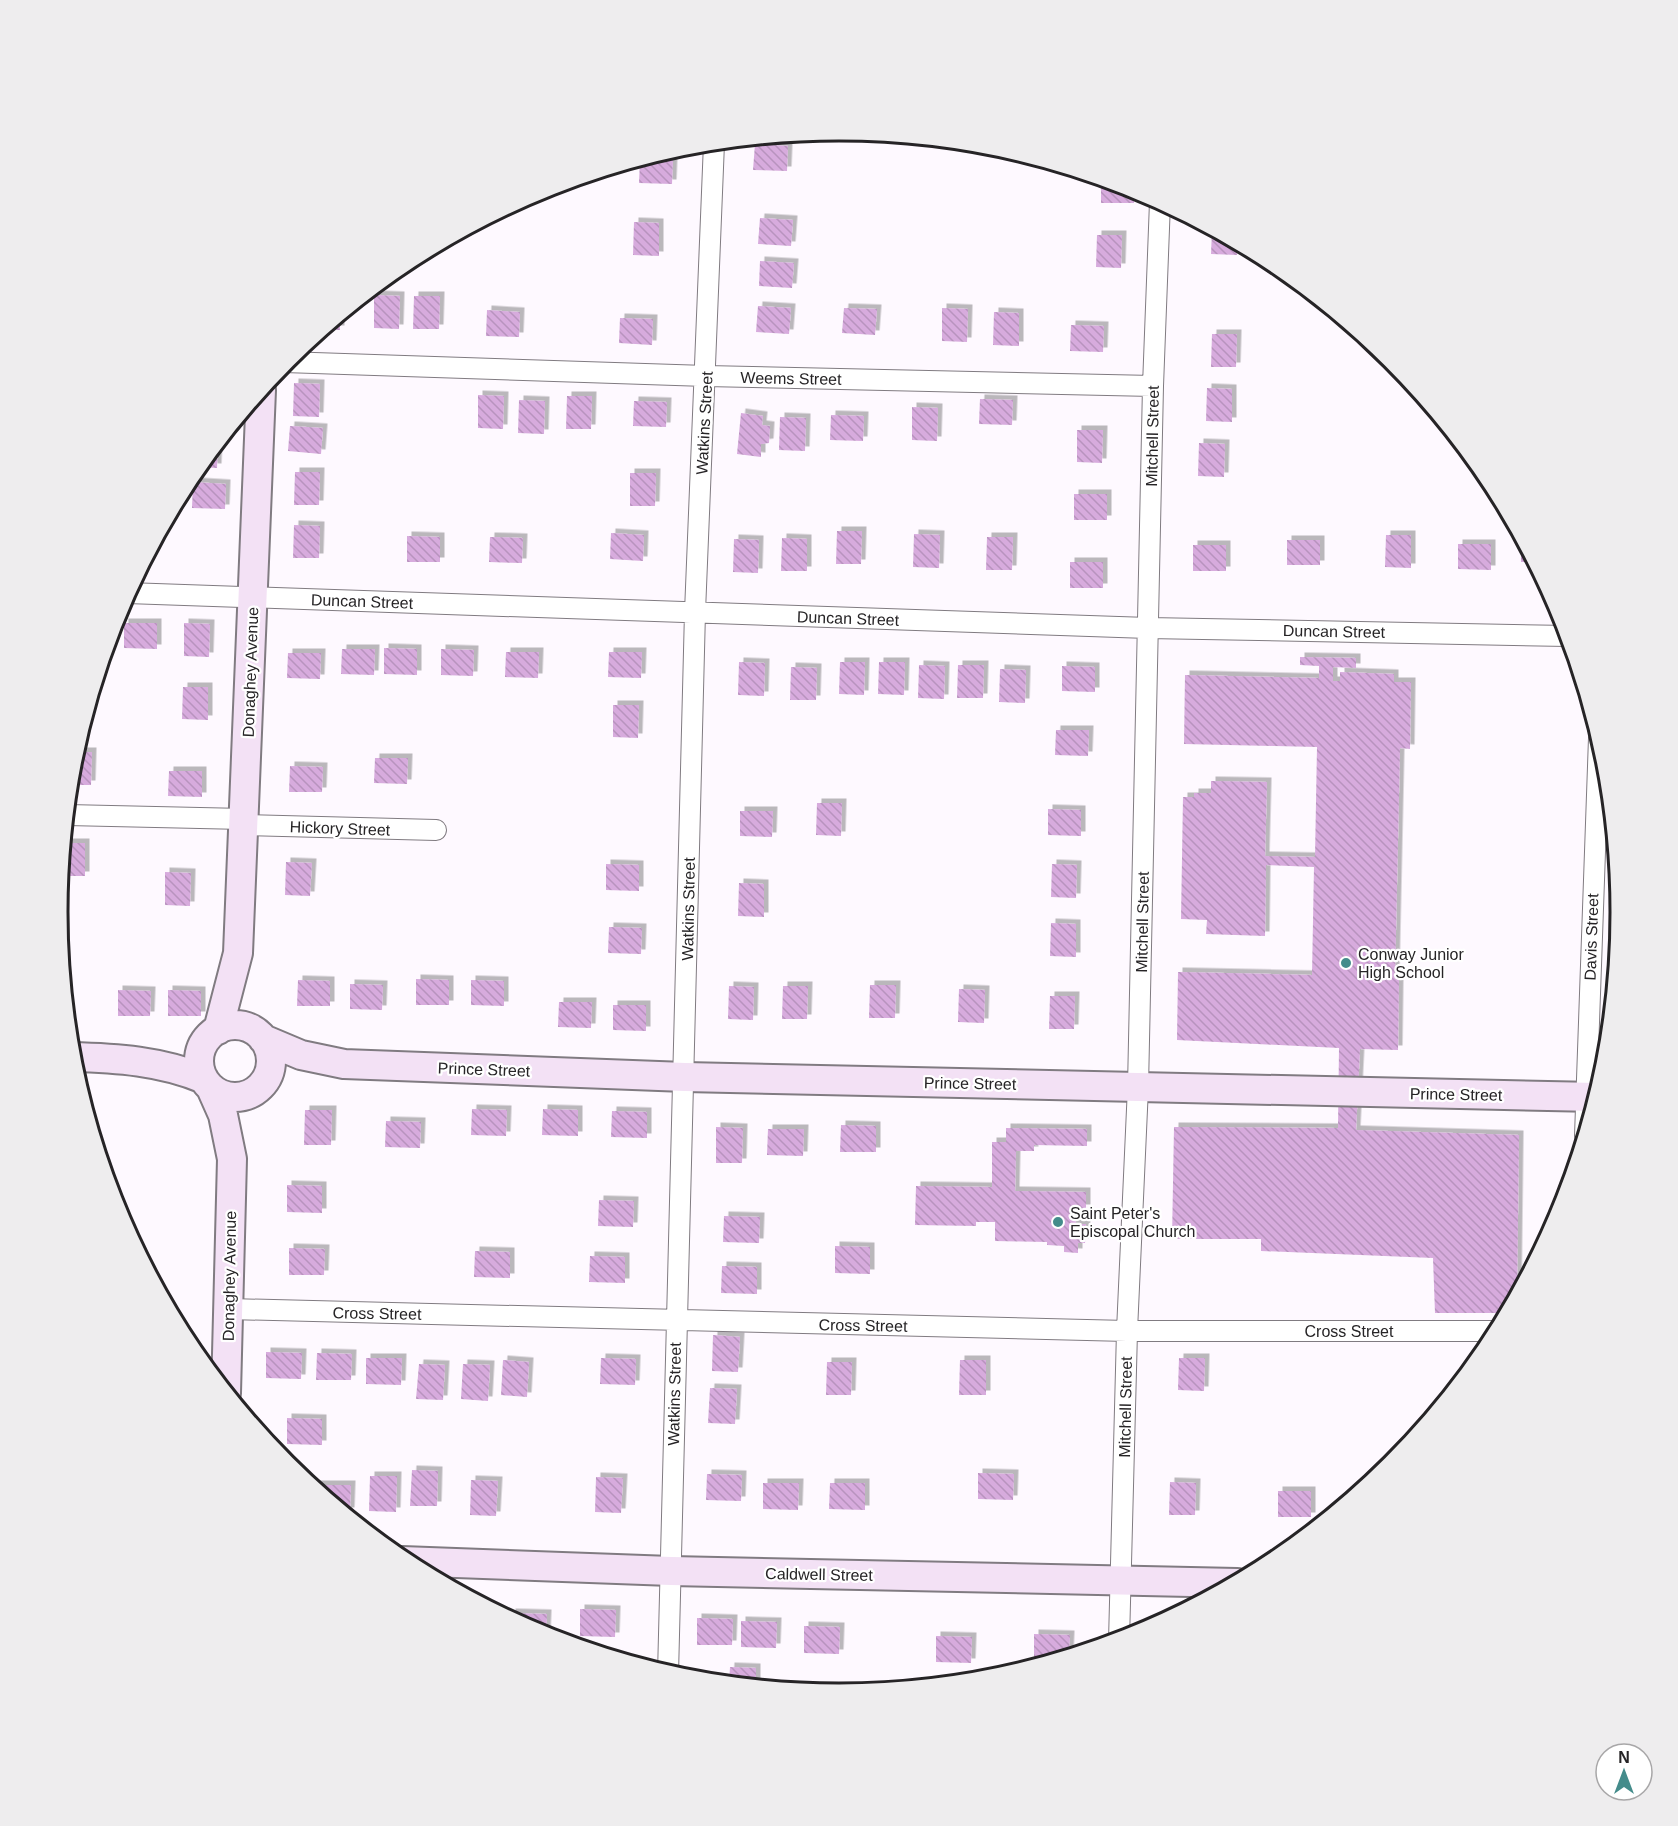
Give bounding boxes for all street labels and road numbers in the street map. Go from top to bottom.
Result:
street label: Weems Street [740,369,842,388]
street label: Watkins Street [693,370,716,475]
street label: Mitchell Street [1143,385,1162,487]
street label: Duncan Street [311,591,414,612]
street label: Donaghey Avenue [240,606,261,738]
street label: Duncan Street [797,608,900,629]
street label: Duncan Street [1283,622,1386,641]
street label: Hickory Street [289,818,391,839]
street label: Watkins Street [679,857,698,961]
street label: Mitchell Street [1133,871,1152,973]
street label: Davis Street [1581,893,1602,981]
street label: Prince Street [437,1059,531,1080]
street label: Prince Street [924,1074,1017,1093]
street label: Prince Street [1410,1085,1503,1104]
street label: Donaghey Avenue [220,1211,239,1341]
street label: Cross Street [332,1304,422,1323]
street label: Cross Street [818,1316,908,1335]
street label: Cross Street [1305,1323,1394,1340]
street label: Watkins Street [665,1342,684,1446]
street label: Mitchell Street [1116,1356,1135,1458]
street label: Caldwell Street [765,1565,873,1584]

